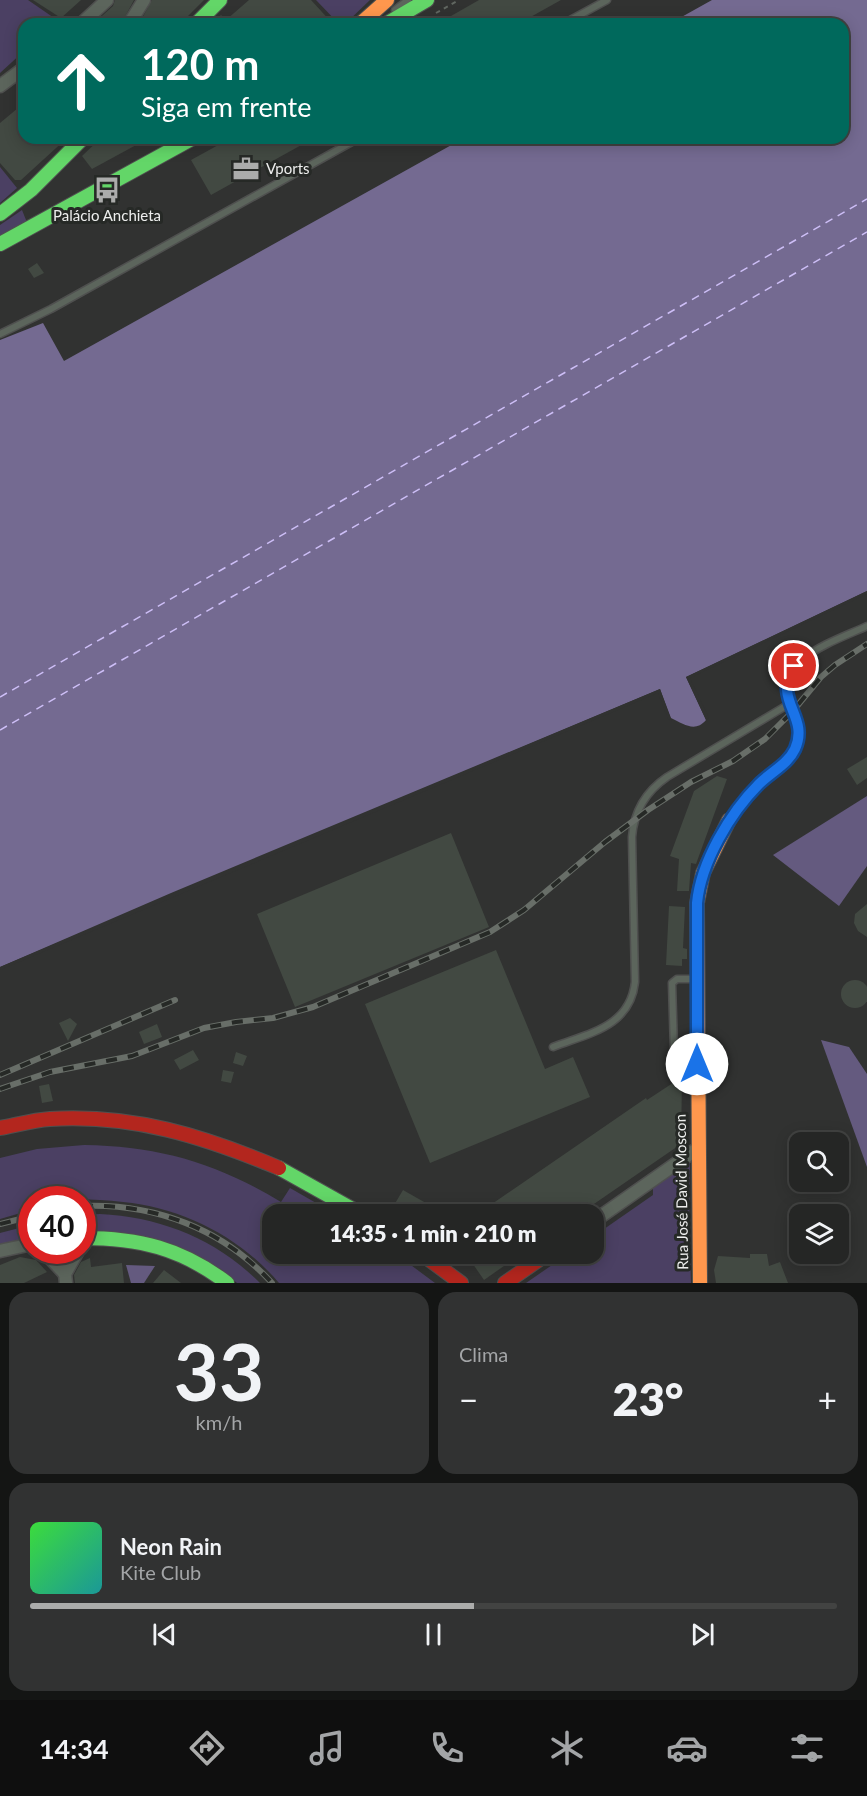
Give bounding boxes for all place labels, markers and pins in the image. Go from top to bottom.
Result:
office icon: Vports [231,154,261,184]
place label: Vports [266,159,310,177]
bus stop icon: Palácio Anchieta [92,175,122,205]
place label: Palácio Anchieta [53,206,161,224]
pin [768,640,819,691]

